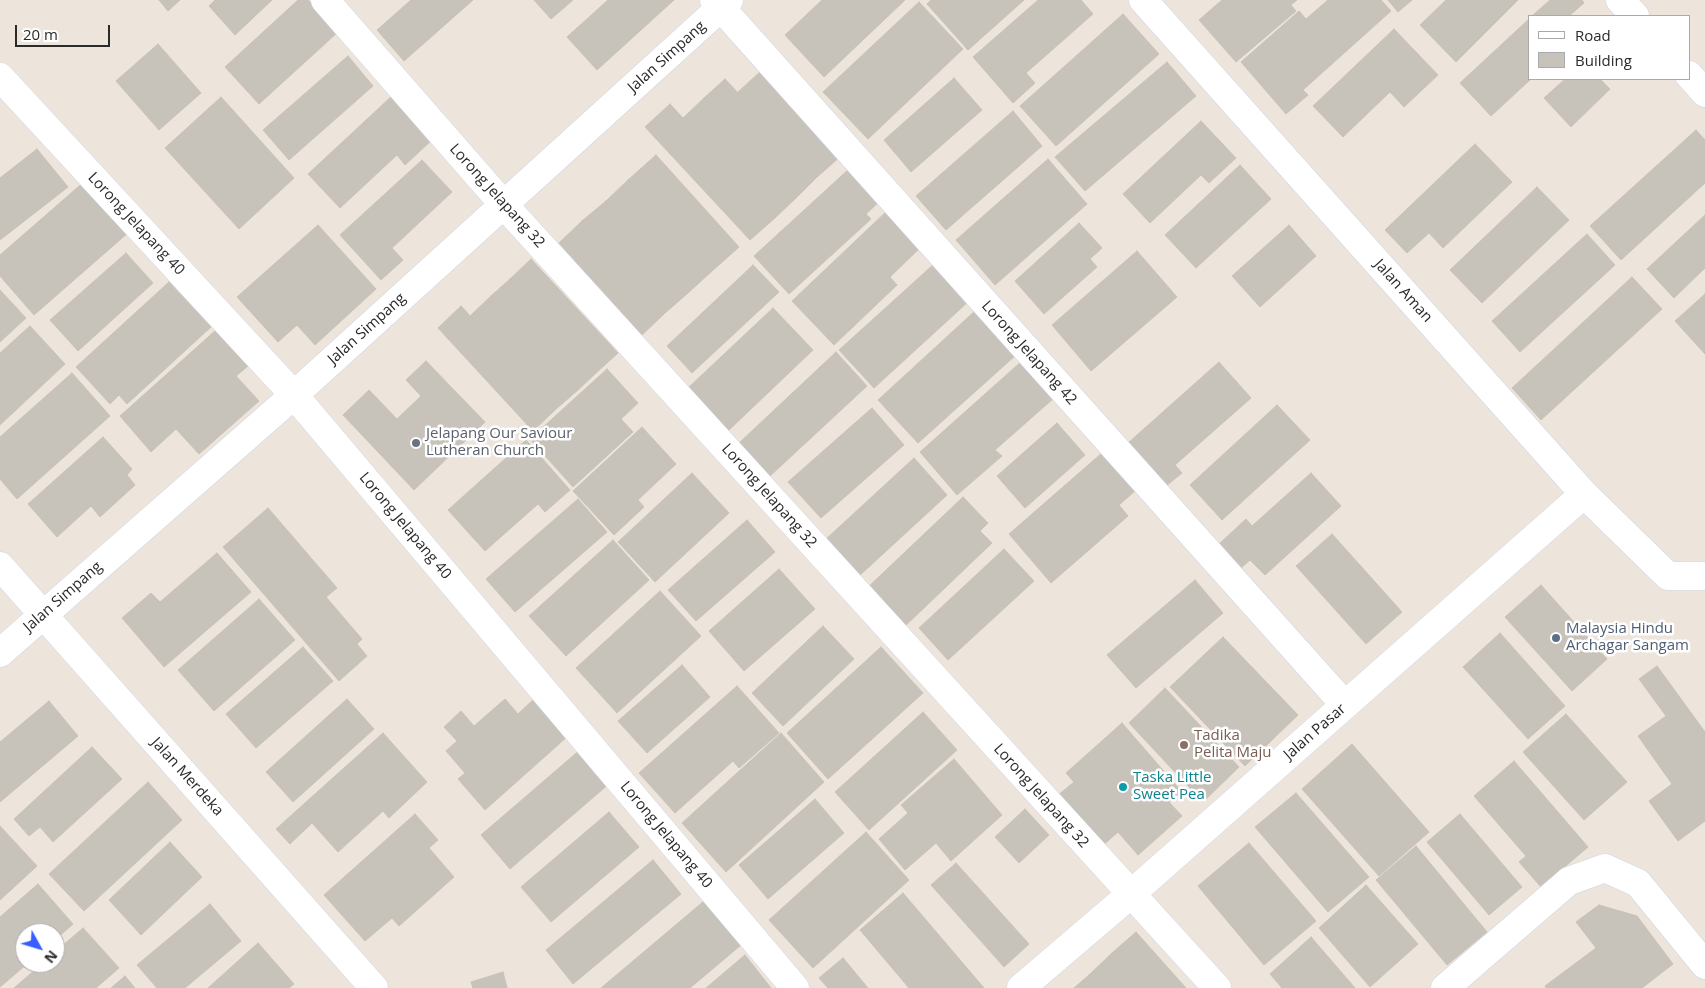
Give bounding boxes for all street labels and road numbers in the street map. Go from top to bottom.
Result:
street label: Jalan Simpang [624,17,710,97]
street label: Lorong Jelapang 32 [446,140,548,252]
street label: Lorong Jelapang 40 [84,169,188,279]
street label: Jalan Aman [1370,256,1436,326]
street label: Jalan Simpang [324,289,410,369]
street label: Lorong Jelapang 42 [978,297,1080,409]
street label: Lorong Jelapang 32 [718,440,820,552]
street label: Lorong Jelapang 40 [355,469,455,583]
street label: Jalan Simpang [20,558,106,636]
street label: Jalan Pasar [1280,700,1350,764]
street label: Jalan Merdeka [147,734,227,820]
street label: Lorong Jelapang 32 [990,740,1092,852]
street label: Lorong Jelapang 40 [616,778,716,892]

